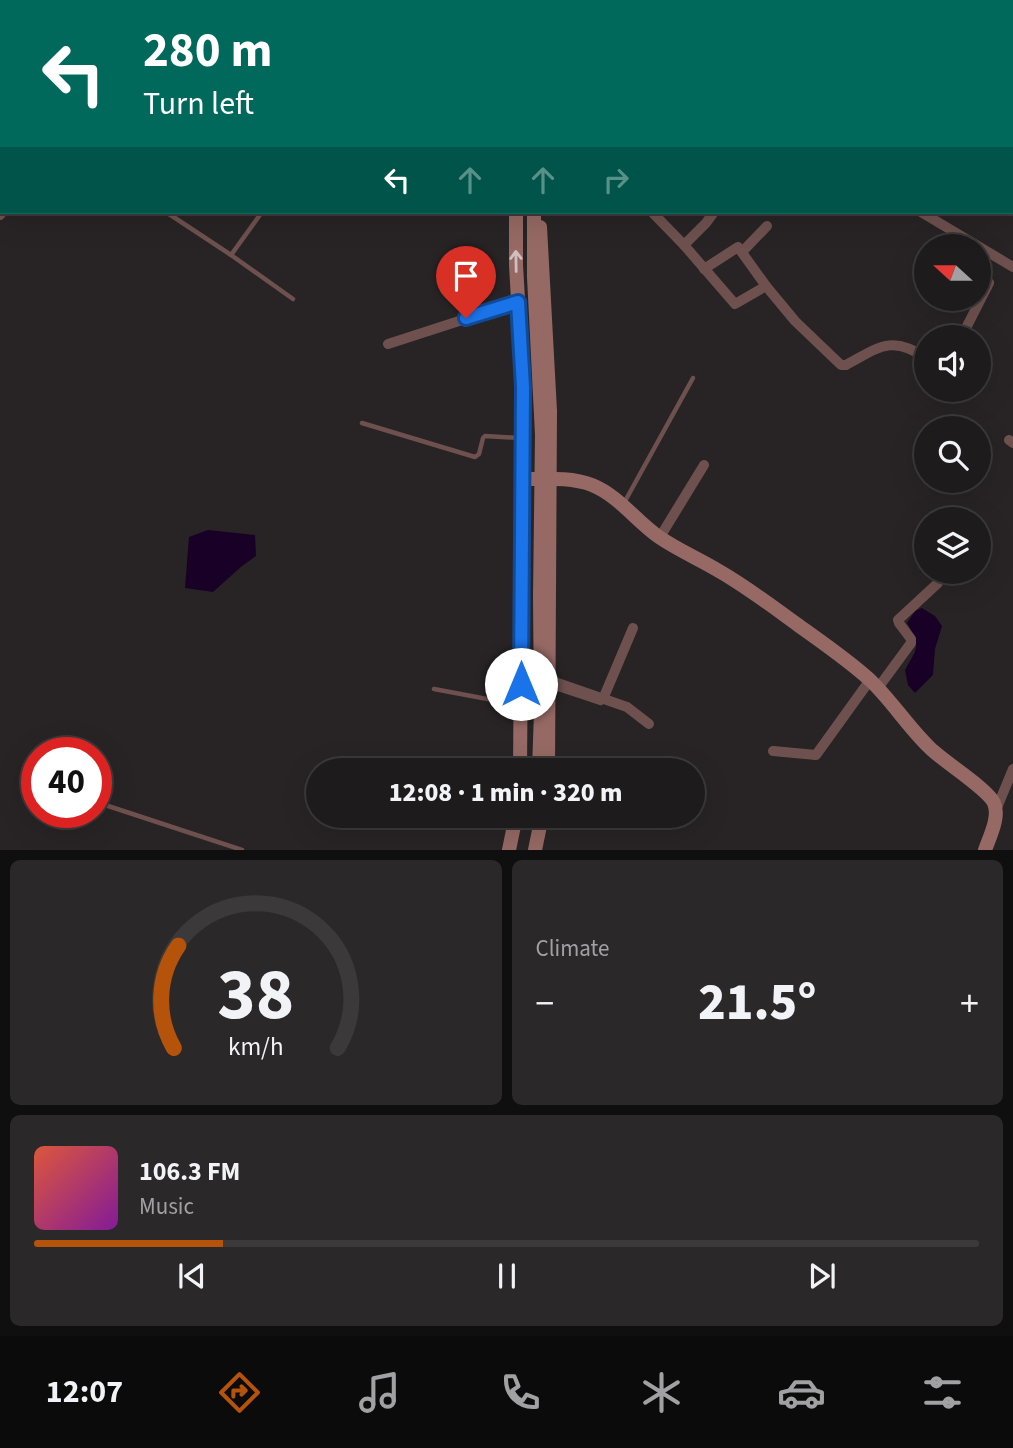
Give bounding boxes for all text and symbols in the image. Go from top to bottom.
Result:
text: 280 m [143,16,272,86]
icon: left [28,28,119,119]
text: Turn left [143,81,254,127]
icon: left [378,161,416,199]
icon: ahead [451,161,489,199]
icon: ahead [524,161,562,199]
icon: right [597,161,635,199]
north arrow [914,234,990,312]
map controls [914,234,991,584]
pin [436,246,496,318]
one-way arrow [509,250,523,273]
icon: arrive [447,257,485,295]
button: sound [914,325,991,402]
button: search [914,416,991,493]
button: layers [914,507,991,584]
position arrow [484,647,558,721]
speed limit sign: 40 [21,737,112,828]
text: 12:08 · 1 min · 320 m [389,774,622,811]
text: Climate [536,932,609,965]
text: 38 [217,944,294,1048]
text: 21.5° [698,966,817,1040]
text: − [536,977,554,1031]
text: + [960,977,979,1031]
text: km/h [228,1029,284,1065]
text: 106.3 FM [139,1153,240,1190]
text: Music [139,1190,194,1223]
icon: previous [173,1257,211,1295]
icon: pause [488,1257,526,1295]
icon: next [803,1257,841,1295]
icon: directions [215,1368,264,1417]
icon: music [355,1368,404,1417]
icon: phone [496,1368,545,1417]
icon: climate [637,1368,686,1417]
icon: car [777,1368,826,1417]
icon: filters [918,1368,967,1417]
text: 12:07 [46,1369,123,1415]

